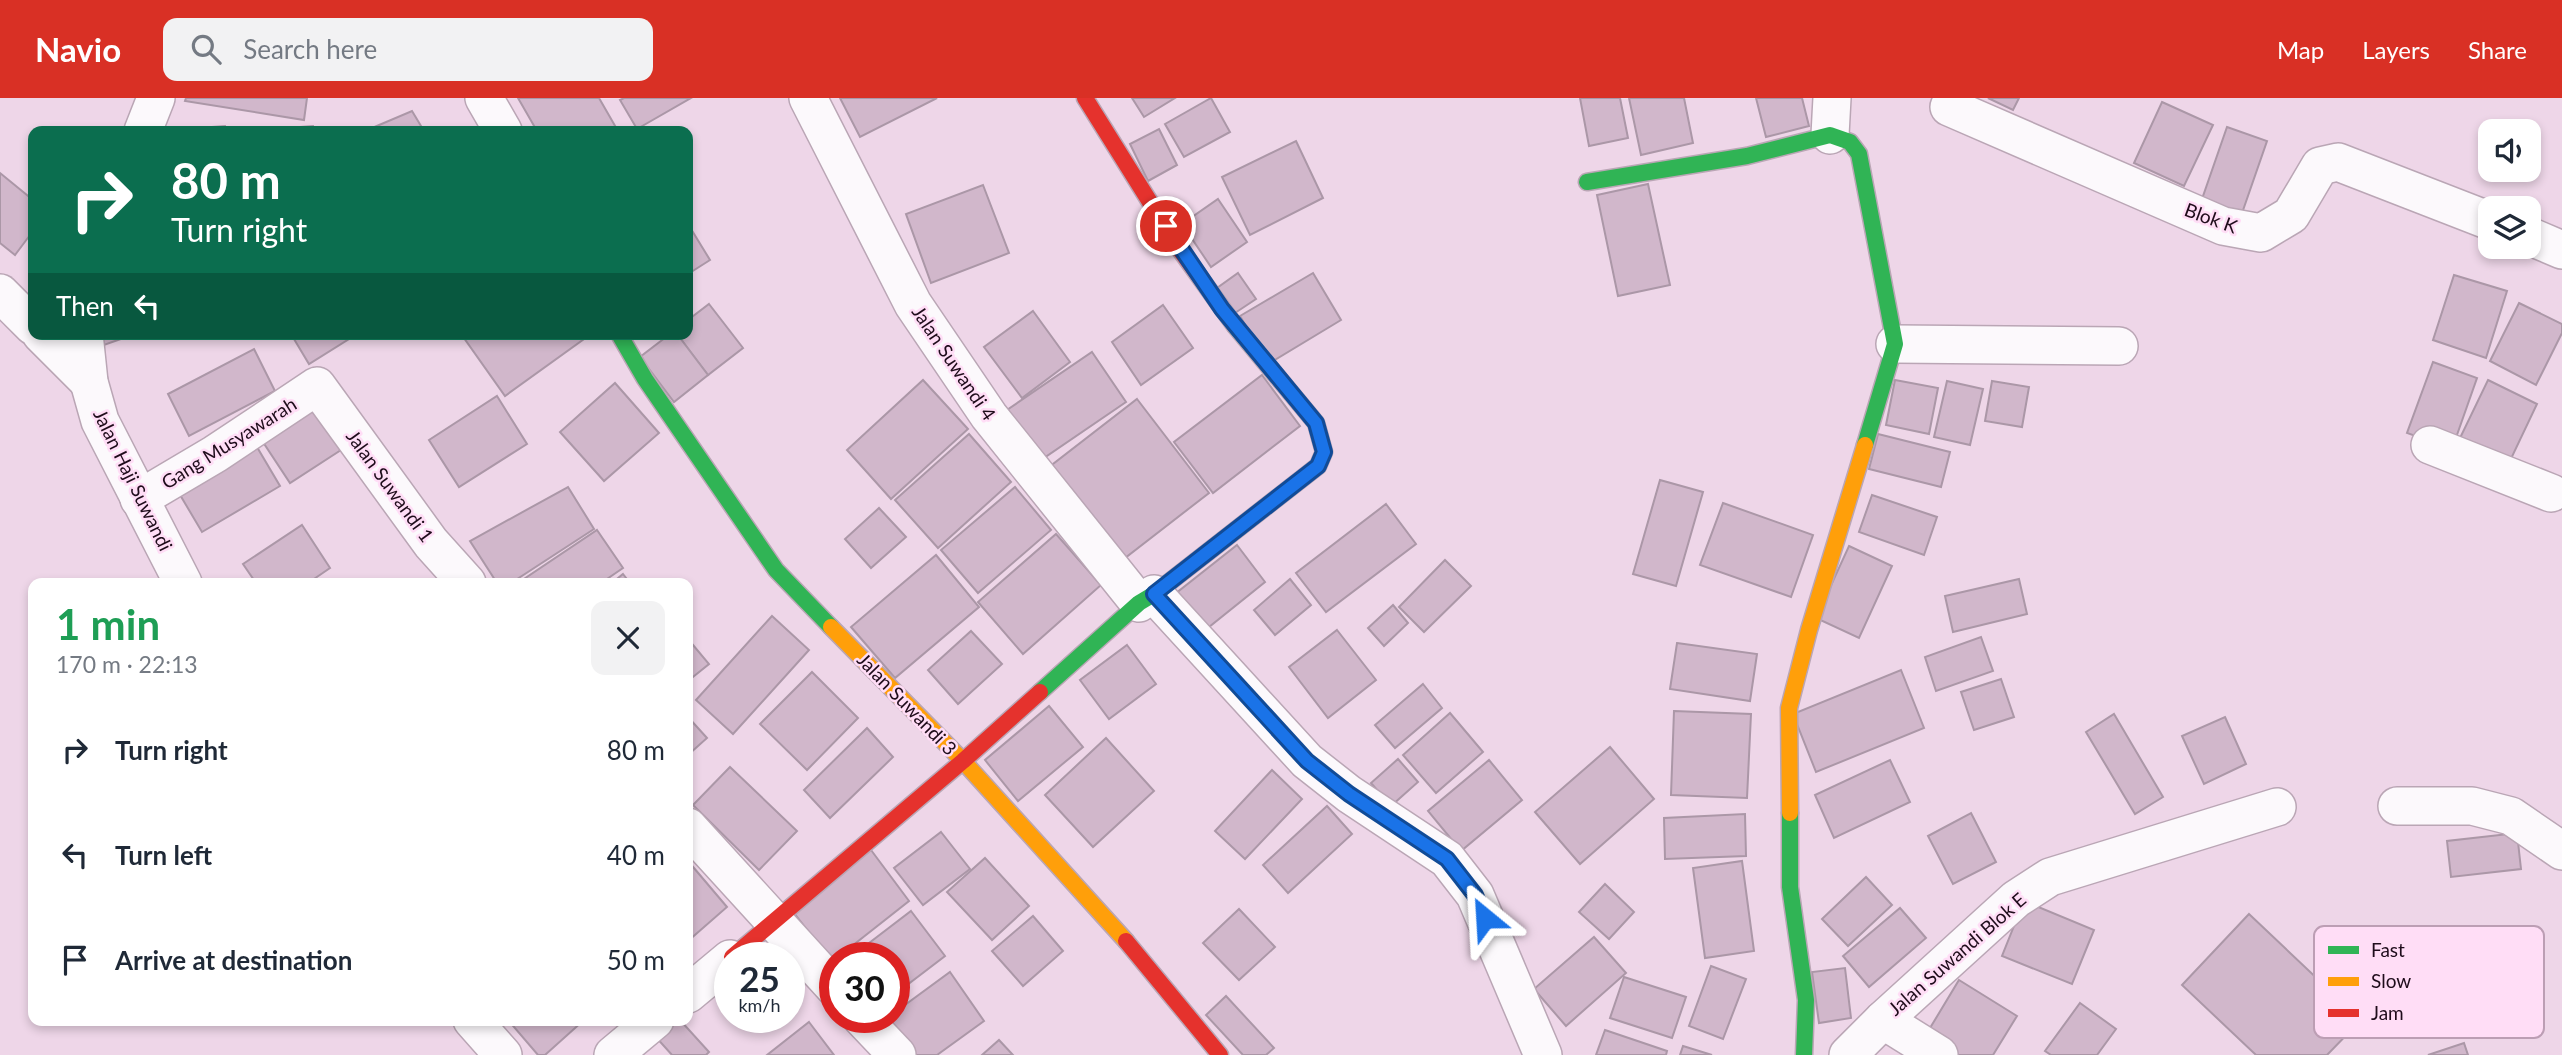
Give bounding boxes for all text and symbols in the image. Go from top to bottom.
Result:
search box [163,18,653,81]
text: Navio [35,29,121,69]
icon: search [187,30,225,68]
text: Search here [243,33,377,65]
text: Map [2277,35,2324,64]
text: Layers [2362,35,2430,64]
text: Share [2468,35,2527,64]
map controls [2478,119,2541,259]
button: sound [2478,119,2541,182]
text: 80 m [171,151,281,209]
icon: right [56,154,147,245]
pin [1136,196,1196,256]
button: layers [2478,196,2541,259]
street label: Blok K [2182,197,2241,238]
icon: arrive [1147,207,1185,245]
text: Turn right [171,210,307,249]
icon: left [128,287,166,325]
text: Then [56,290,114,322]
street label: Jalan Suwandi 4 [908,301,1001,424]
street label: Gang Musyawarah [157,392,300,493]
street label: Jalan Haji Suwandi [89,405,178,554]
street label: Jalan Suwandi 1 [342,425,439,546]
text: 1 min [56,599,160,649]
button: close [591,601,665,675]
street label: Jalan Suwandi 3 [853,648,962,760]
text: 170 m · 22:13 [56,650,198,678]
icon: right [56,731,94,769]
text: Turn right [115,734,228,766]
text: 80 m [607,734,665,766]
icon: left [56,836,94,874]
text: Turn left [115,839,212,871]
text: 40 m [607,839,665,871]
position arrow [1448,881,1522,955]
street label: Jalan Suwandi Blok E [1883,888,2030,1020]
legend [2314,926,2544,1038]
text: Fast [2371,938,2405,961]
icon: arrive [56,941,94,979]
speed limit sign: 30 [819,942,910,1033]
text: Arrive at destination [115,944,352,976]
text: 50 m [607,944,665,976]
text: 25 [739,957,780,999]
text: Slow [2371,969,2411,992]
text: km/h [738,994,781,1016]
text: Jam [2371,1001,2404,1024]

